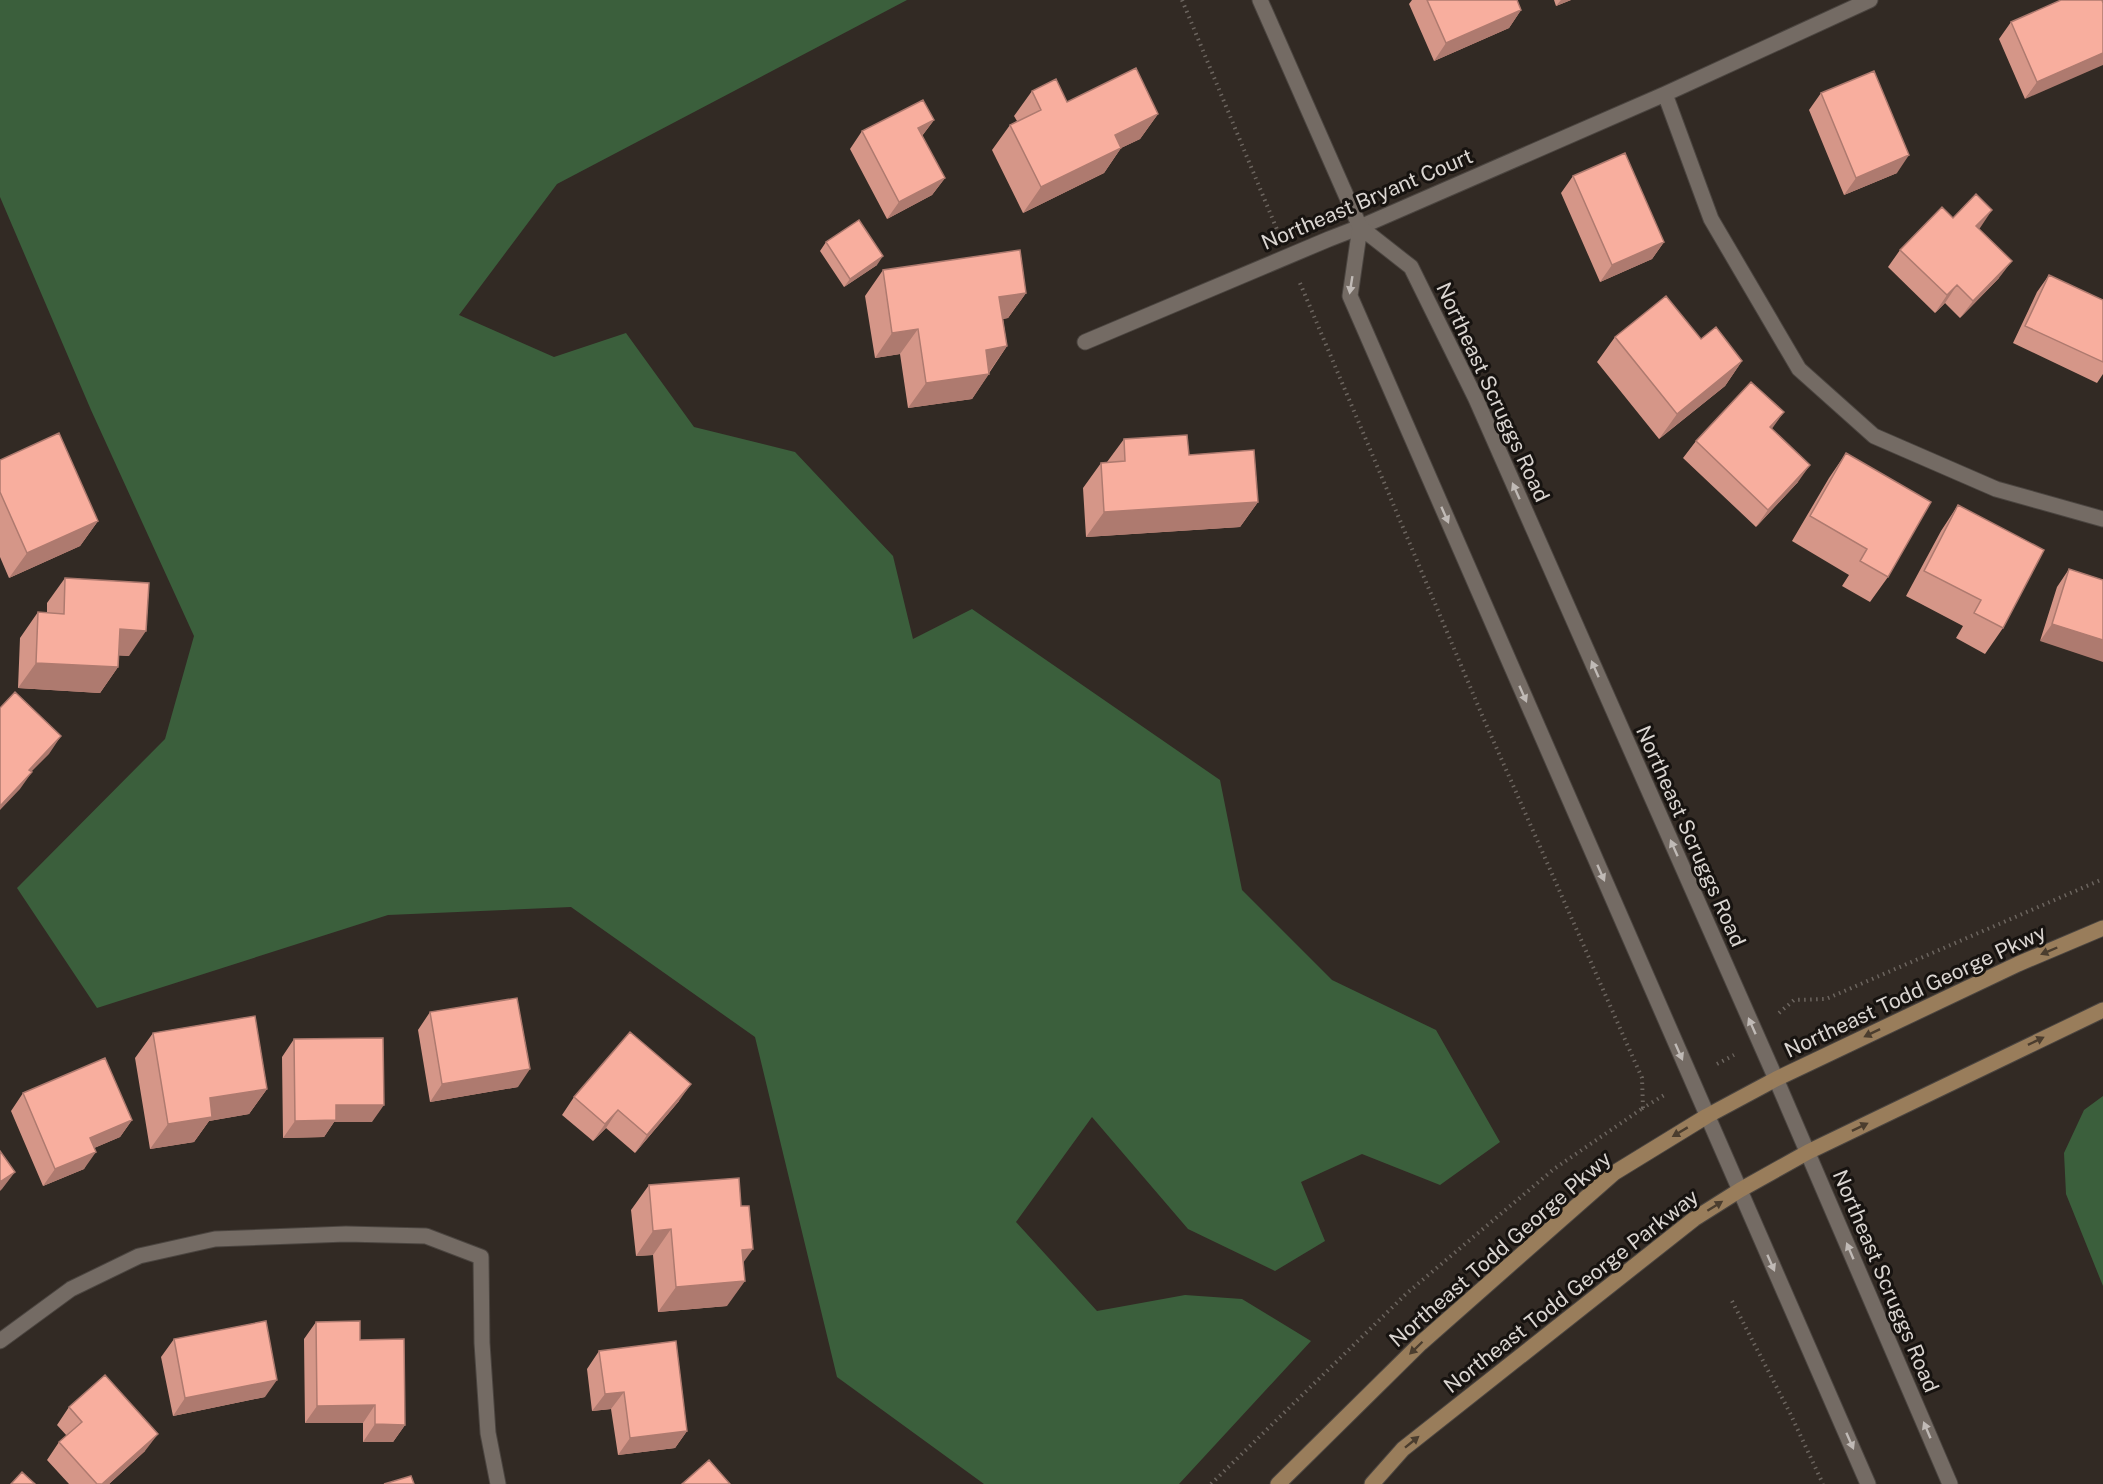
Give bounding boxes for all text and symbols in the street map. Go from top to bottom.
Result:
street label: Northeast Bryant Court [1257,143,1477,255]
one-way arrow [1347,276,1356,295]
street label: Northeast Scruggs Road [1431,278,1555,506]
one-way arrow [1511,481,1521,499]
one-way arrow [1440,507,1450,525]
one-way arrow [1590,660,1600,678]
one-way arrow [1519,685,1528,703]
street label: Northeast Scruggs Road [1631,722,1751,950]
one-way arrow [1669,839,1678,856]
one-way arrow [1596,864,1606,882]
street label: Northeast Todd George Pkwy [1780,919,2050,1063]
one-way arrow [2040,947,2058,956]
one-way arrow [1747,1017,1756,1035]
one-way arrow [1864,1029,1881,1038]
one-way arrow [2027,1037,2044,1046]
one-way arrow [1674,1043,1684,1061]
one-way arrow [1852,1122,1869,1131]
one-way arrow [1672,1127,1688,1138]
street label: Northeast Todd George Pkwy [1384,1146,1616,1352]
street label: Northeast Scruggs Road [1828,1166,1944,1396]
street label: Northeast Todd George Parkway [1439,1184,1703,1398]
one-way arrow [1707,1200,1723,1211]
one-way arrow [1845,1242,1854,1260]
one-way arrow [1767,1254,1777,1272]
one-way arrow [1409,1341,1424,1355]
one-way arrow [1922,1421,1932,1439]
one-way arrow [1845,1433,1855,1451]
one-way arrow [1405,1436,1420,1448]

